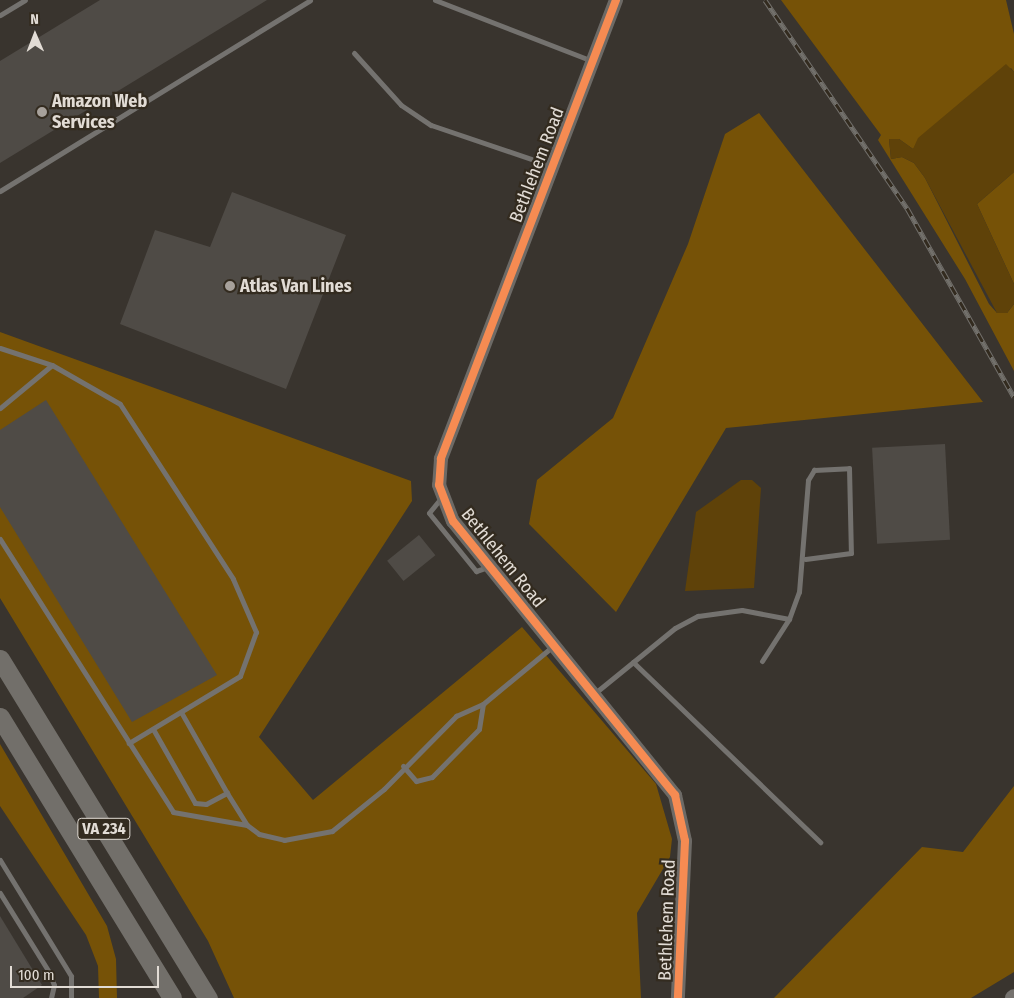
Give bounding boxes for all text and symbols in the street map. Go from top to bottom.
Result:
north arrow [10,10,60,60]
text: N [30,11,39,28]
place label: Amazon Web Services [52,91,147,134]
street label: Bethlehem Road [505,104,569,226]
marker: Amazon Web Services [36,106,48,118]
place label: Atlas Van Lines [240,275,352,297]
marker: Atlas Van Lines [224,280,236,292]
street label: Bethlehem Road [456,504,550,612]
road number: VA 234 [76,816,132,842]
street label: Bethlehem Road [654,859,680,981]
scale bar [12,956,161,988]
text: 100 m [18,966,55,984]

